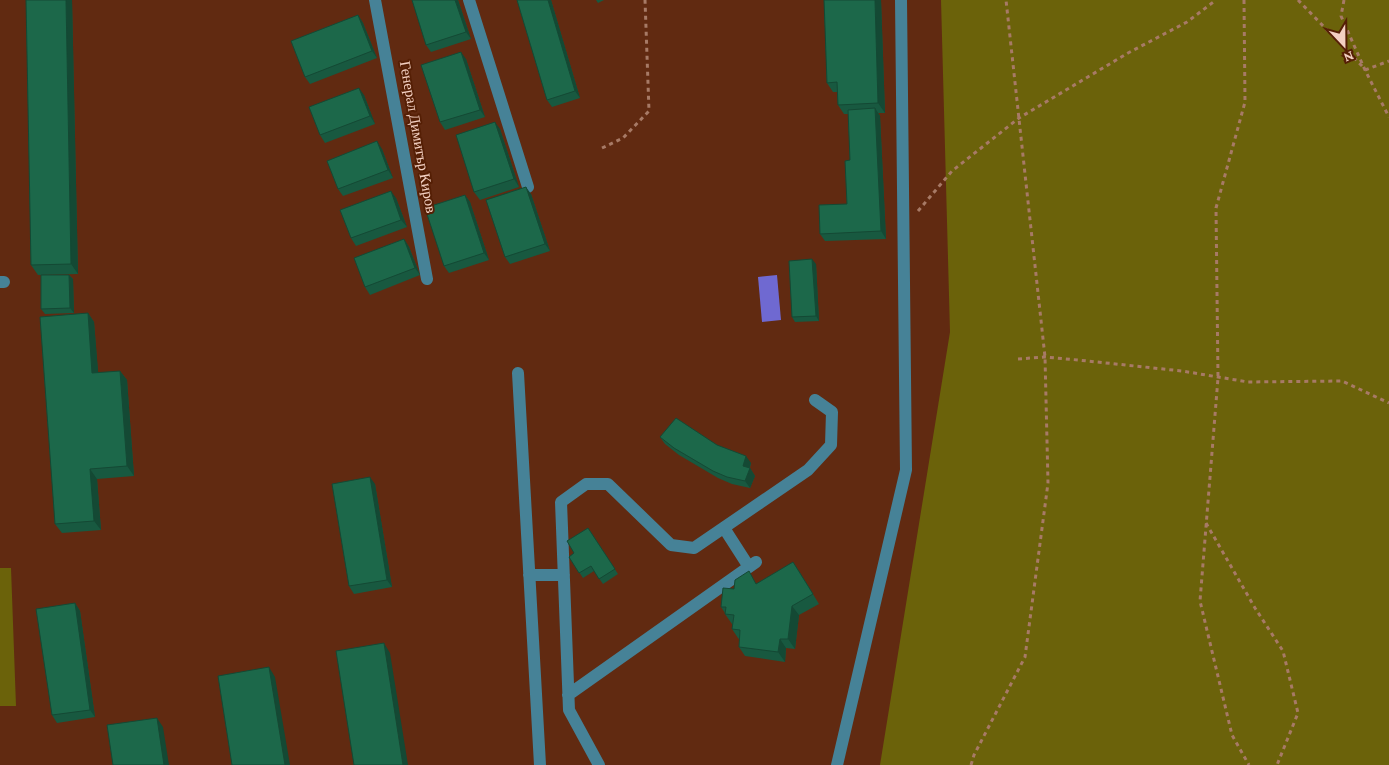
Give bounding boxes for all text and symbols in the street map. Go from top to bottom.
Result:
north arrow [1319,20,1369,70]
text: N [1341,48,1356,66]
street label: Генерал Димитър Киров [397,60,439,214]

